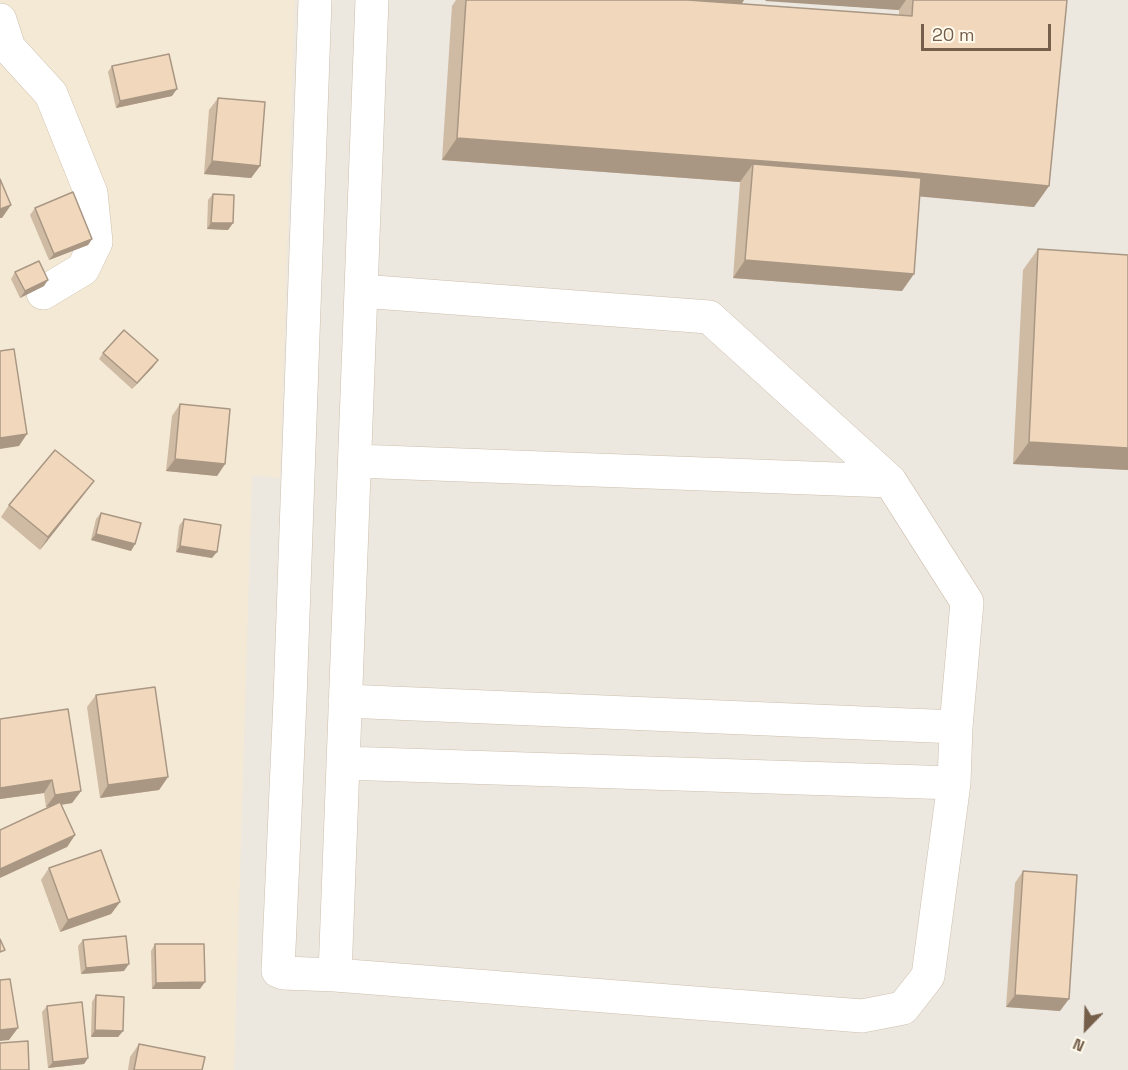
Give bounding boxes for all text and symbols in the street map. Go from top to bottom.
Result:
scale bar [924,12,1054,50]
text: 20 m [932,23,975,46]
north arrow [1056,998,1116,1058]
text: N [1070,1033,1088,1057]

